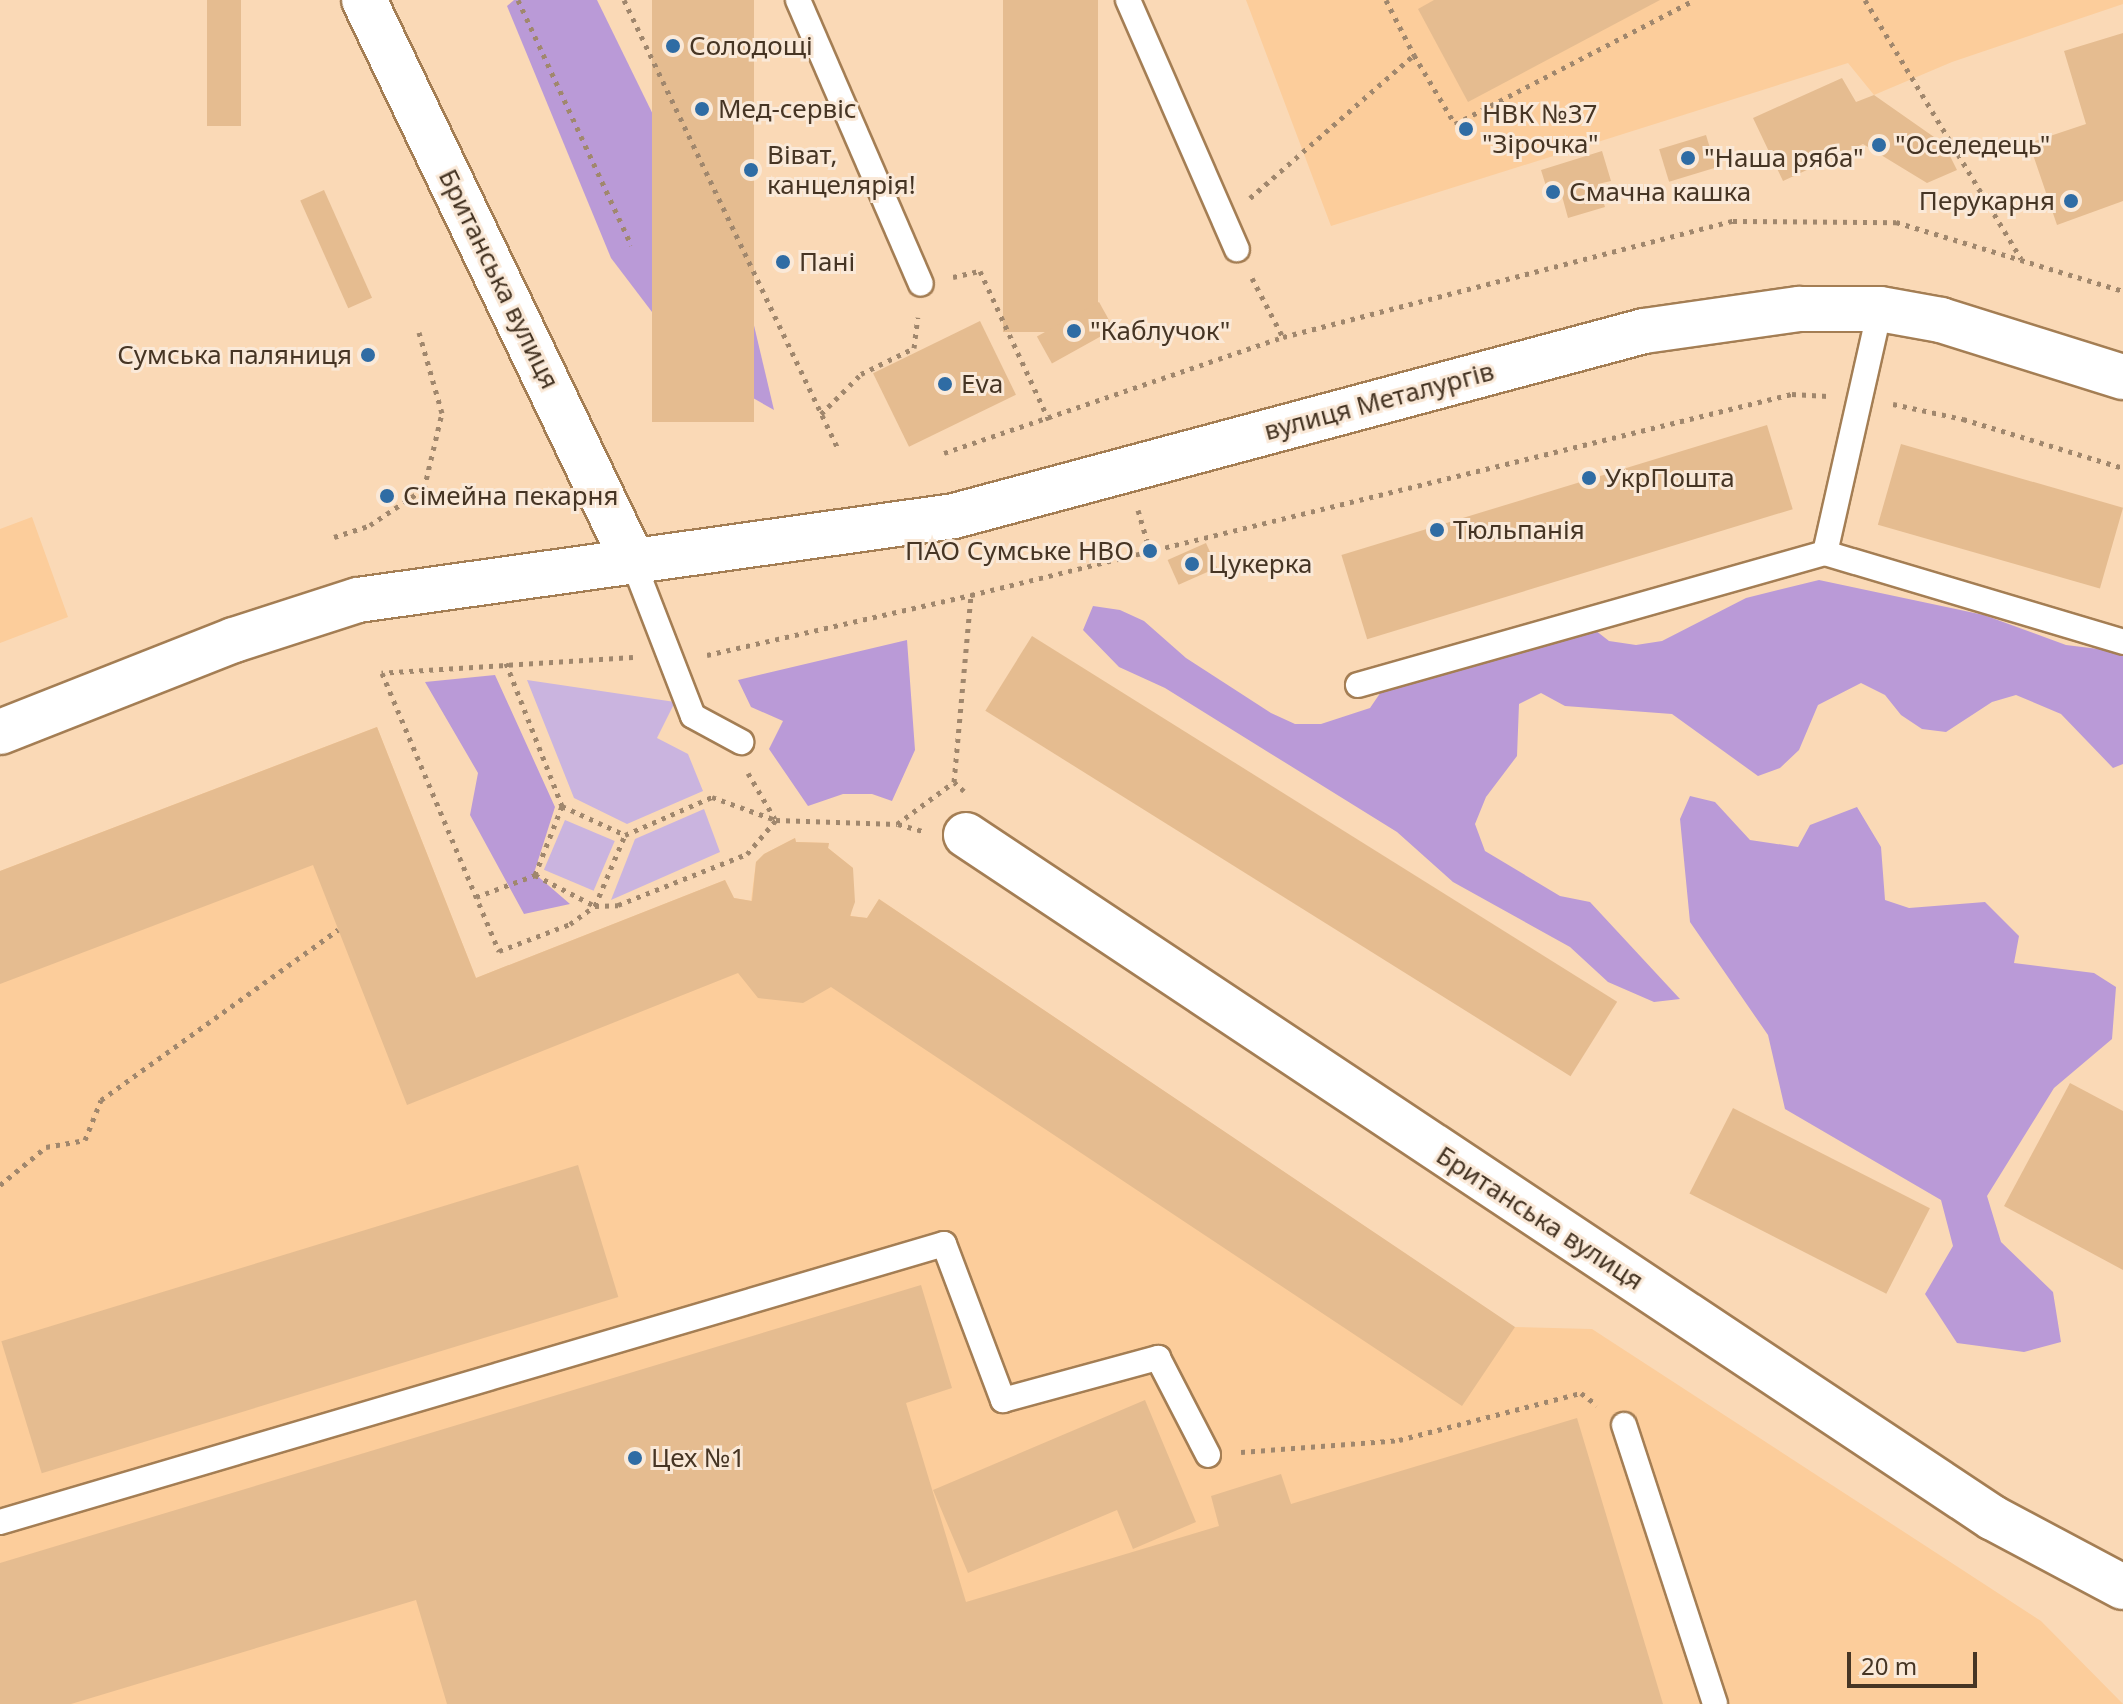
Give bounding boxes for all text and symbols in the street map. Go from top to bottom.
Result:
place label: Солодощі [689,30,813,62]
marker: Солодощі [664,37,682,55]
place label: Мед-сервіс [718,93,857,125]
place label: НВК №37 "Зірочка" [1482,98,1599,160]
marker: Мед-сервіс [693,100,711,118]
marker: НВК №37 "Зірочка" [1457,120,1475,138]
place label: "Оселедець" [1895,129,2050,161]
marker: "Оселедець" [1870,136,1888,154]
place label: Віват, канцелярія! [767,139,916,200]
place label: "Наша ряба" [1704,142,1864,174]
marker: "Наша ряба" [1679,149,1697,167]
marker: Віват, канцелярія! [742,161,760,179]
street label: Британська вулиця [432,164,566,394]
place label: Смачна кашка [1569,176,1751,208]
marker: Смачна кашка [1544,183,1562,201]
place label: Перукарня [1919,185,2055,217]
marker: Перукарня [2062,192,2080,210]
place label: Пані [799,246,855,278]
marker: Пані [774,253,792,271]
place label: "Каблучок" [1090,315,1230,347]
marker: "Каблучок" [1065,322,1083,340]
place label: Сумська паляниця [117,339,352,371]
marker: Сумська паляниця [359,346,377,364]
street label: вулиця Металургів [1261,355,1497,447]
place label: Eva [961,368,1003,400]
marker: Eva [936,375,954,393]
place label: УкрПошта [1605,462,1735,494]
marker: УкрПошта [1580,469,1598,487]
place label: Сімейна пекарня [403,480,619,512]
marker: Сімейна пекарня [378,487,396,505]
place label: Тюльпанія [1453,514,1585,546]
marker: Тюльпанія [1428,521,1446,539]
place label: ПАО Сумське НВО [905,535,1134,567]
marker: ПАО Сумське НВО [1141,542,1159,560]
place label: Цукерка [1208,548,1312,580]
marker: Цукерка [1183,555,1201,573]
street label: Британська вулиця [1431,1139,1649,1297]
place label: Цех №1 [651,1442,745,1474]
marker: Цех №1 [626,1449,644,1467]
scale bar [1851,1636,1981,1686]
text: 20 m [1861,1649,1917,1682]

